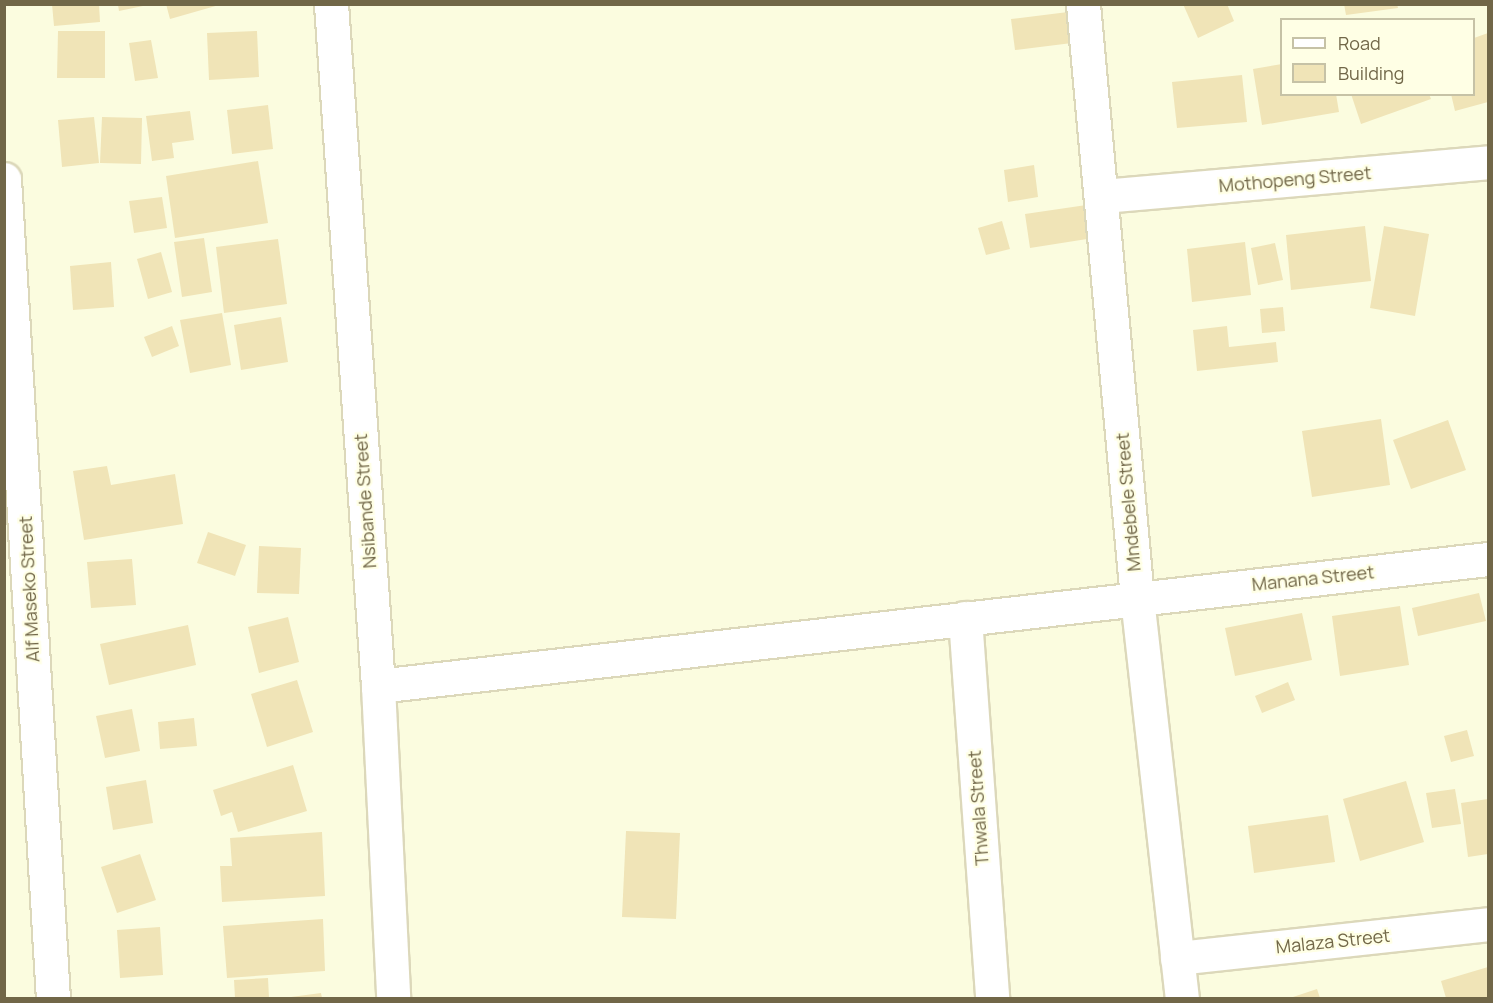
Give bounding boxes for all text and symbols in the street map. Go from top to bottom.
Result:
legend [1280,18,1475,96]
text: Road [1338,31,1381,55]
text: Building [1338,61,1404,85]
street label: Mothopeng Street [1218,162,1372,196]
street label: Mndebele Street [1111,432,1145,572]
street label: Nsibande Street [350,433,380,569]
street label: Alf Maseko Street [14,515,44,663]
street label: Manana Street [1251,561,1375,595]
street label: Thwala Street [963,750,993,866]
street label: Malaza Street [1275,924,1391,958]

